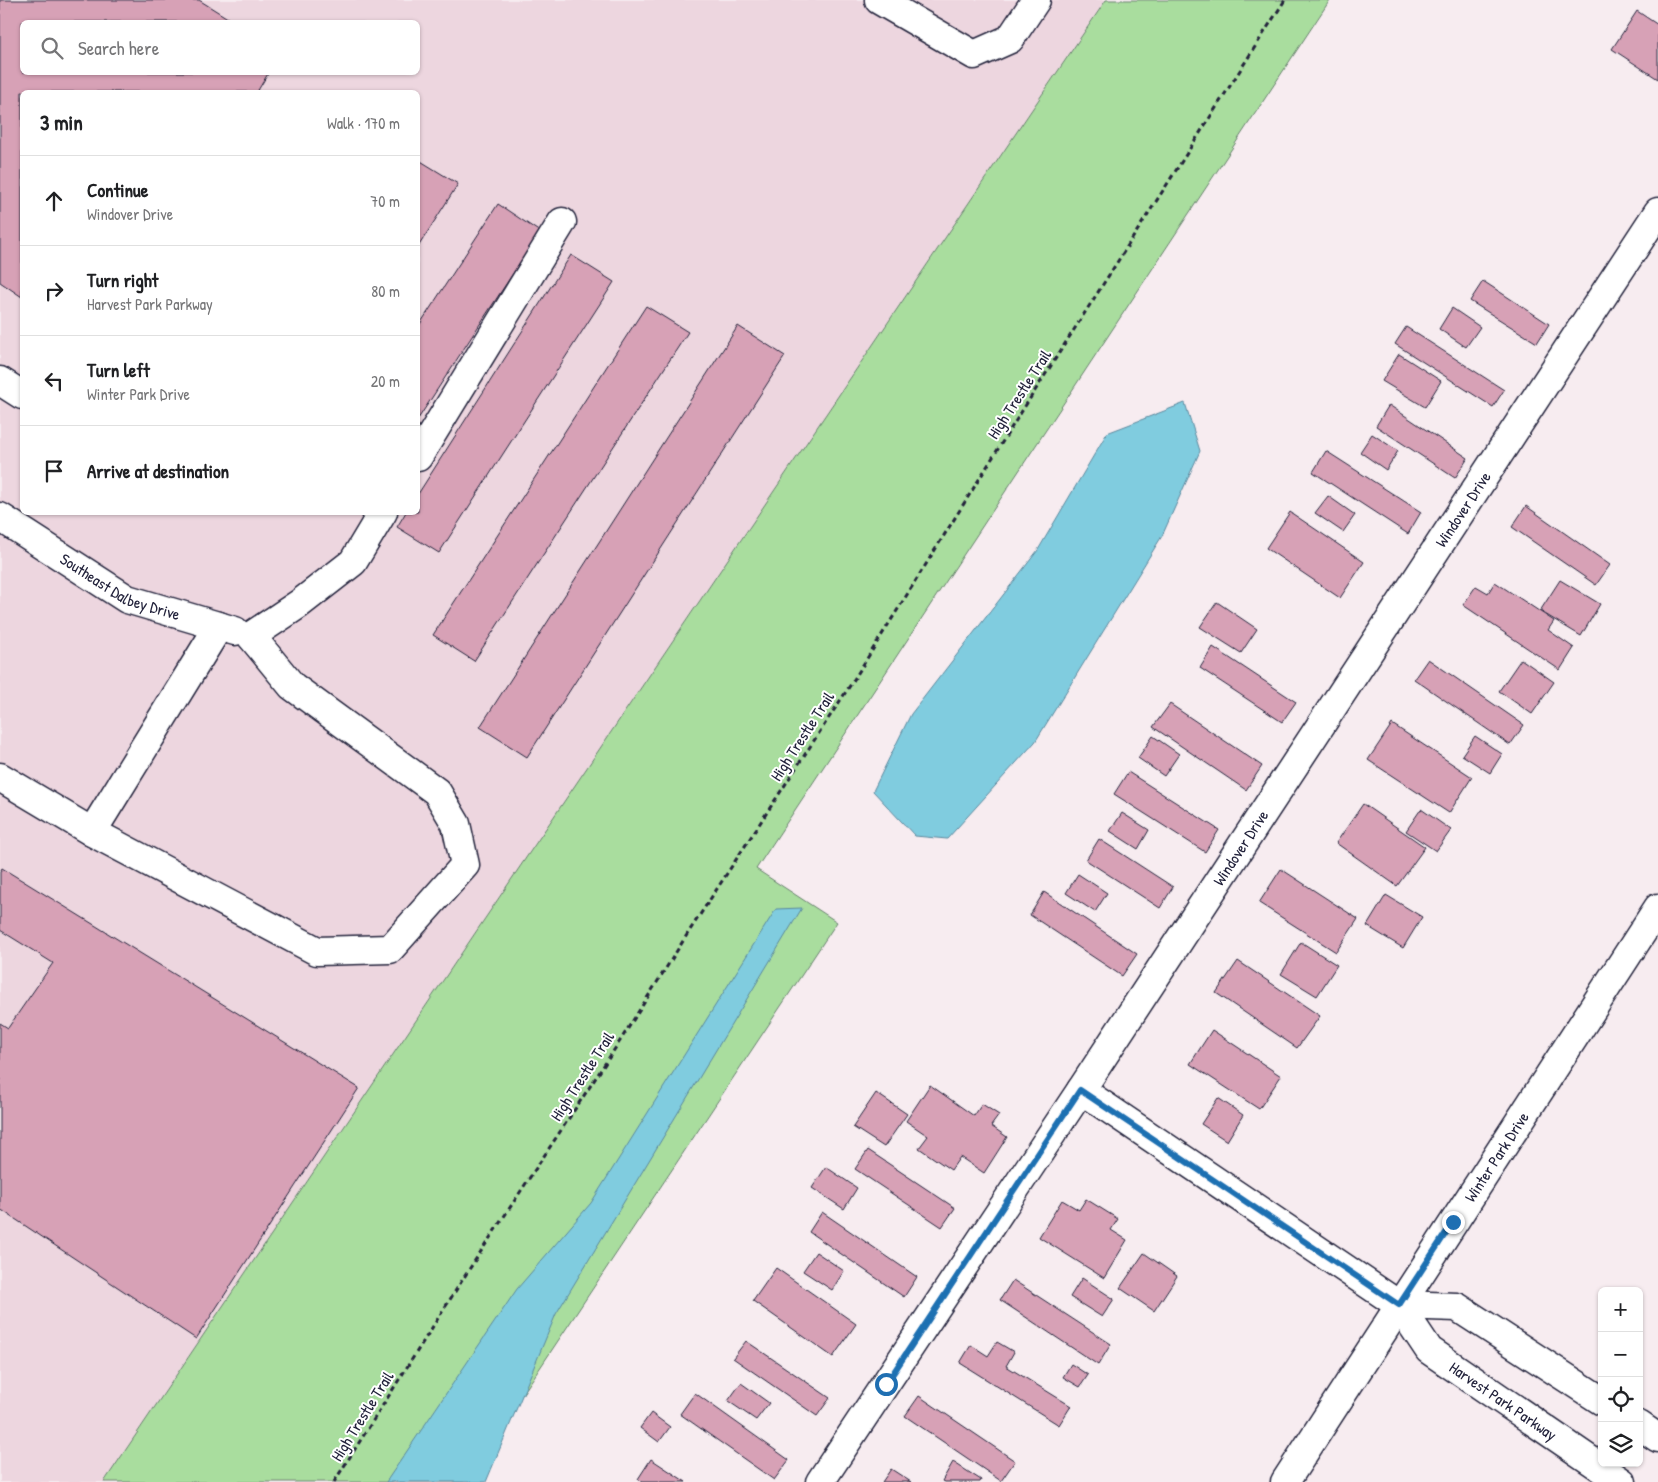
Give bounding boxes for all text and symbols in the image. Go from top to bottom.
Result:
search box [20,20,420,75]
icon: search [38,34,66,62]
text: Search here [78,35,159,61]
text: 3 min [40,108,83,137]
text: Walk · 170 m [327,112,400,134]
text: Continue [87,177,148,203]
icon: ahead [40,187,68,215]
text: 70 m [370,190,400,212]
text: Windover Drive [87,203,173,225]
text: Turn right [87,267,158,293]
icon: right [40,277,68,305]
text: 80 m [371,280,400,302]
text: Harvest Park Parkway [87,293,213,315]
street label: High Trestle Trail [982,344,1056,443]
text: Turn left [87,357,150,383]
icon: left [40,367,68,395]
text: 20 m [371,370,400,392]
text: Winter Park Drive [87,383,190,405]
icon: arrive [40,457,68,485]
text: Arrive at destination [87,458,229,484]
street label: Windover Drive [1430,467,1496,551]
street label: Southeast Dalbey Drive [56,548,183,625]
street label: High Trestle Trail [765,686,839,785]
street label: Windover Drive [1207,805,1274,890]
street label: High Trestle Trail [545,1026,619,1125]
street label: Winter Park Drive [1459,1107,1534,1206]
route end [1442,1211,1465,1234]
map controls [1598,1287,1643,1467]
button: + [1598,1287,1643,1332]
button: − [1598,1332,1643,1377]
street label: Harvest Park Parkway [1445,1356,1562,1446]
street label: High Trestle Trail [326,1366,399,1465]
route start [875,1373,898,1396]
button: locate [1598,1377,1643,1422]
button: layers [1598,1422,1643,1467]

